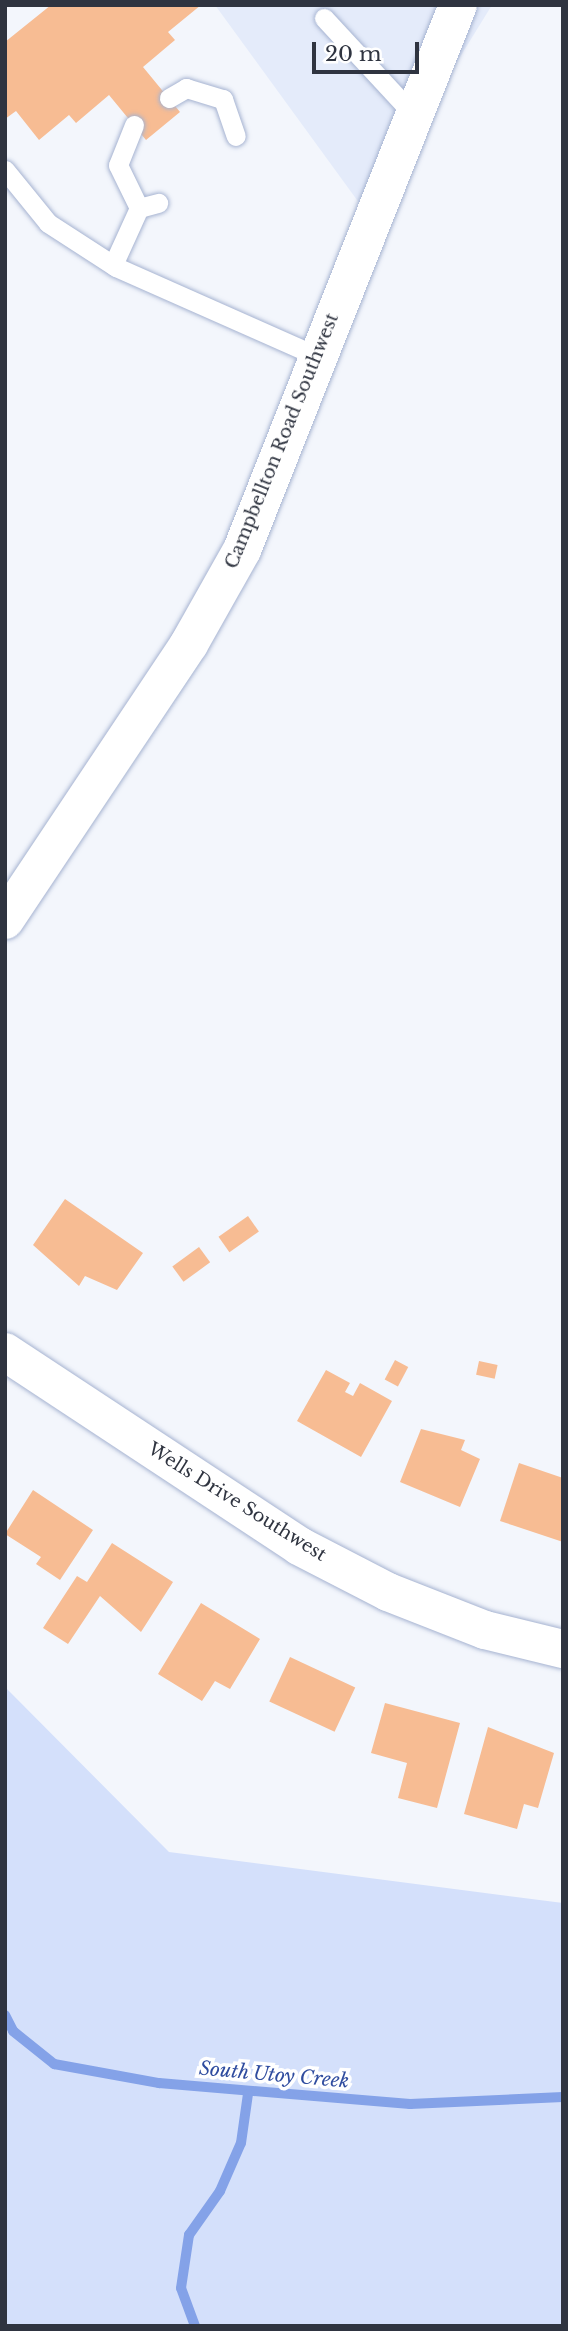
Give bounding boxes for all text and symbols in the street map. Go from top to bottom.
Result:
scale bar [316,28,423,72]
text: 20 m [325,41,382,67]
street label: Campbellton Road Southwest [221,310,343,572]
street label: Wells Drive Southwest [144,1438,330,1566]
water label: South Utoy Creek [198,2057,350,2093]

